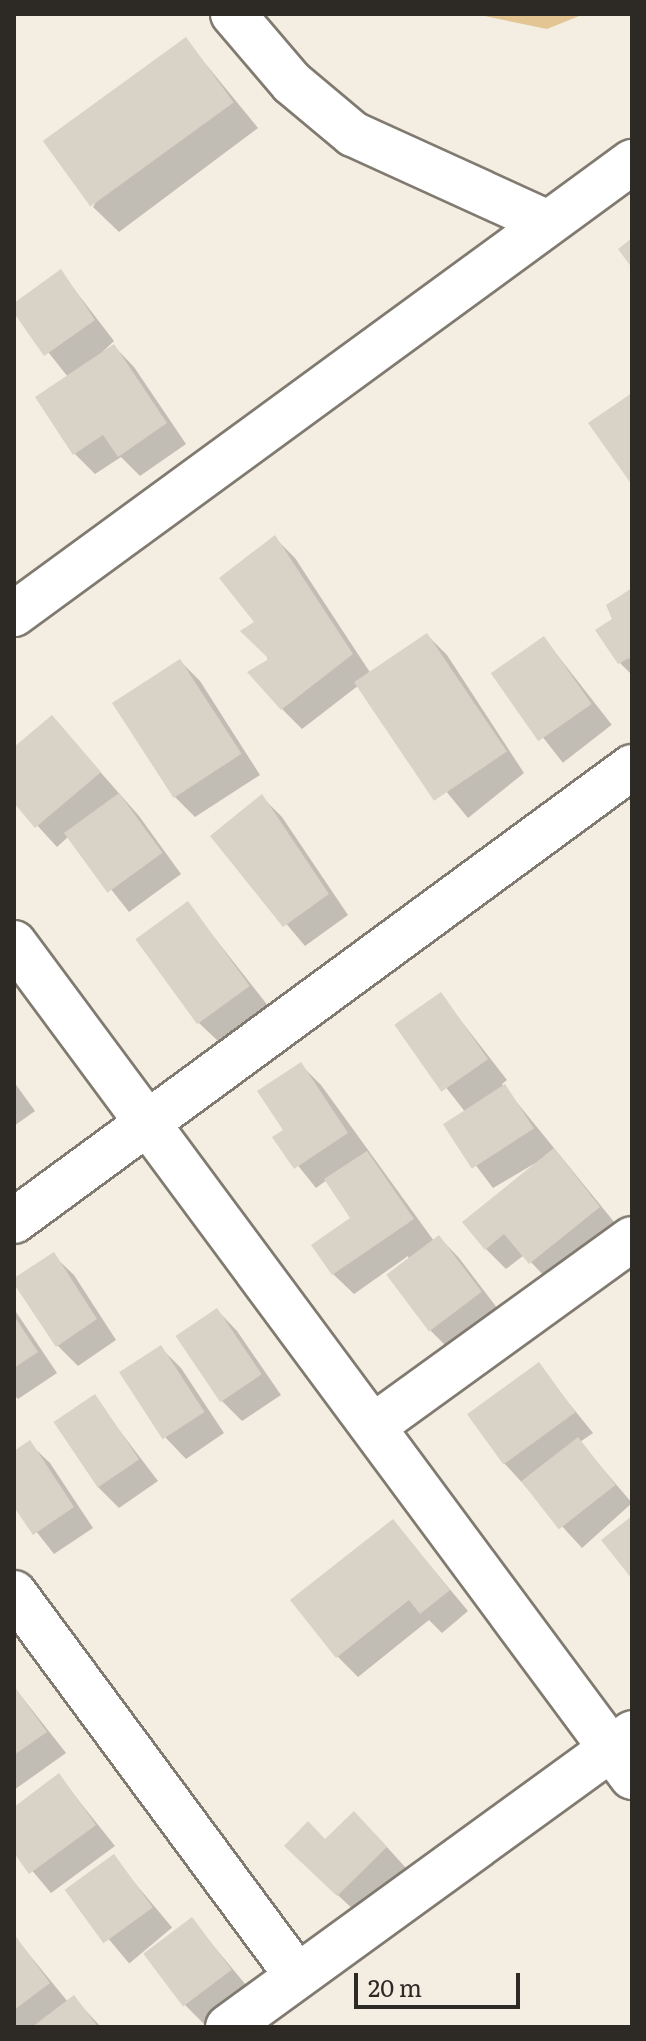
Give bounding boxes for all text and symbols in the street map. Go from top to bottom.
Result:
scale bar [358,1957,524,2007]
text: 20 m [368,1969,422,2004]

